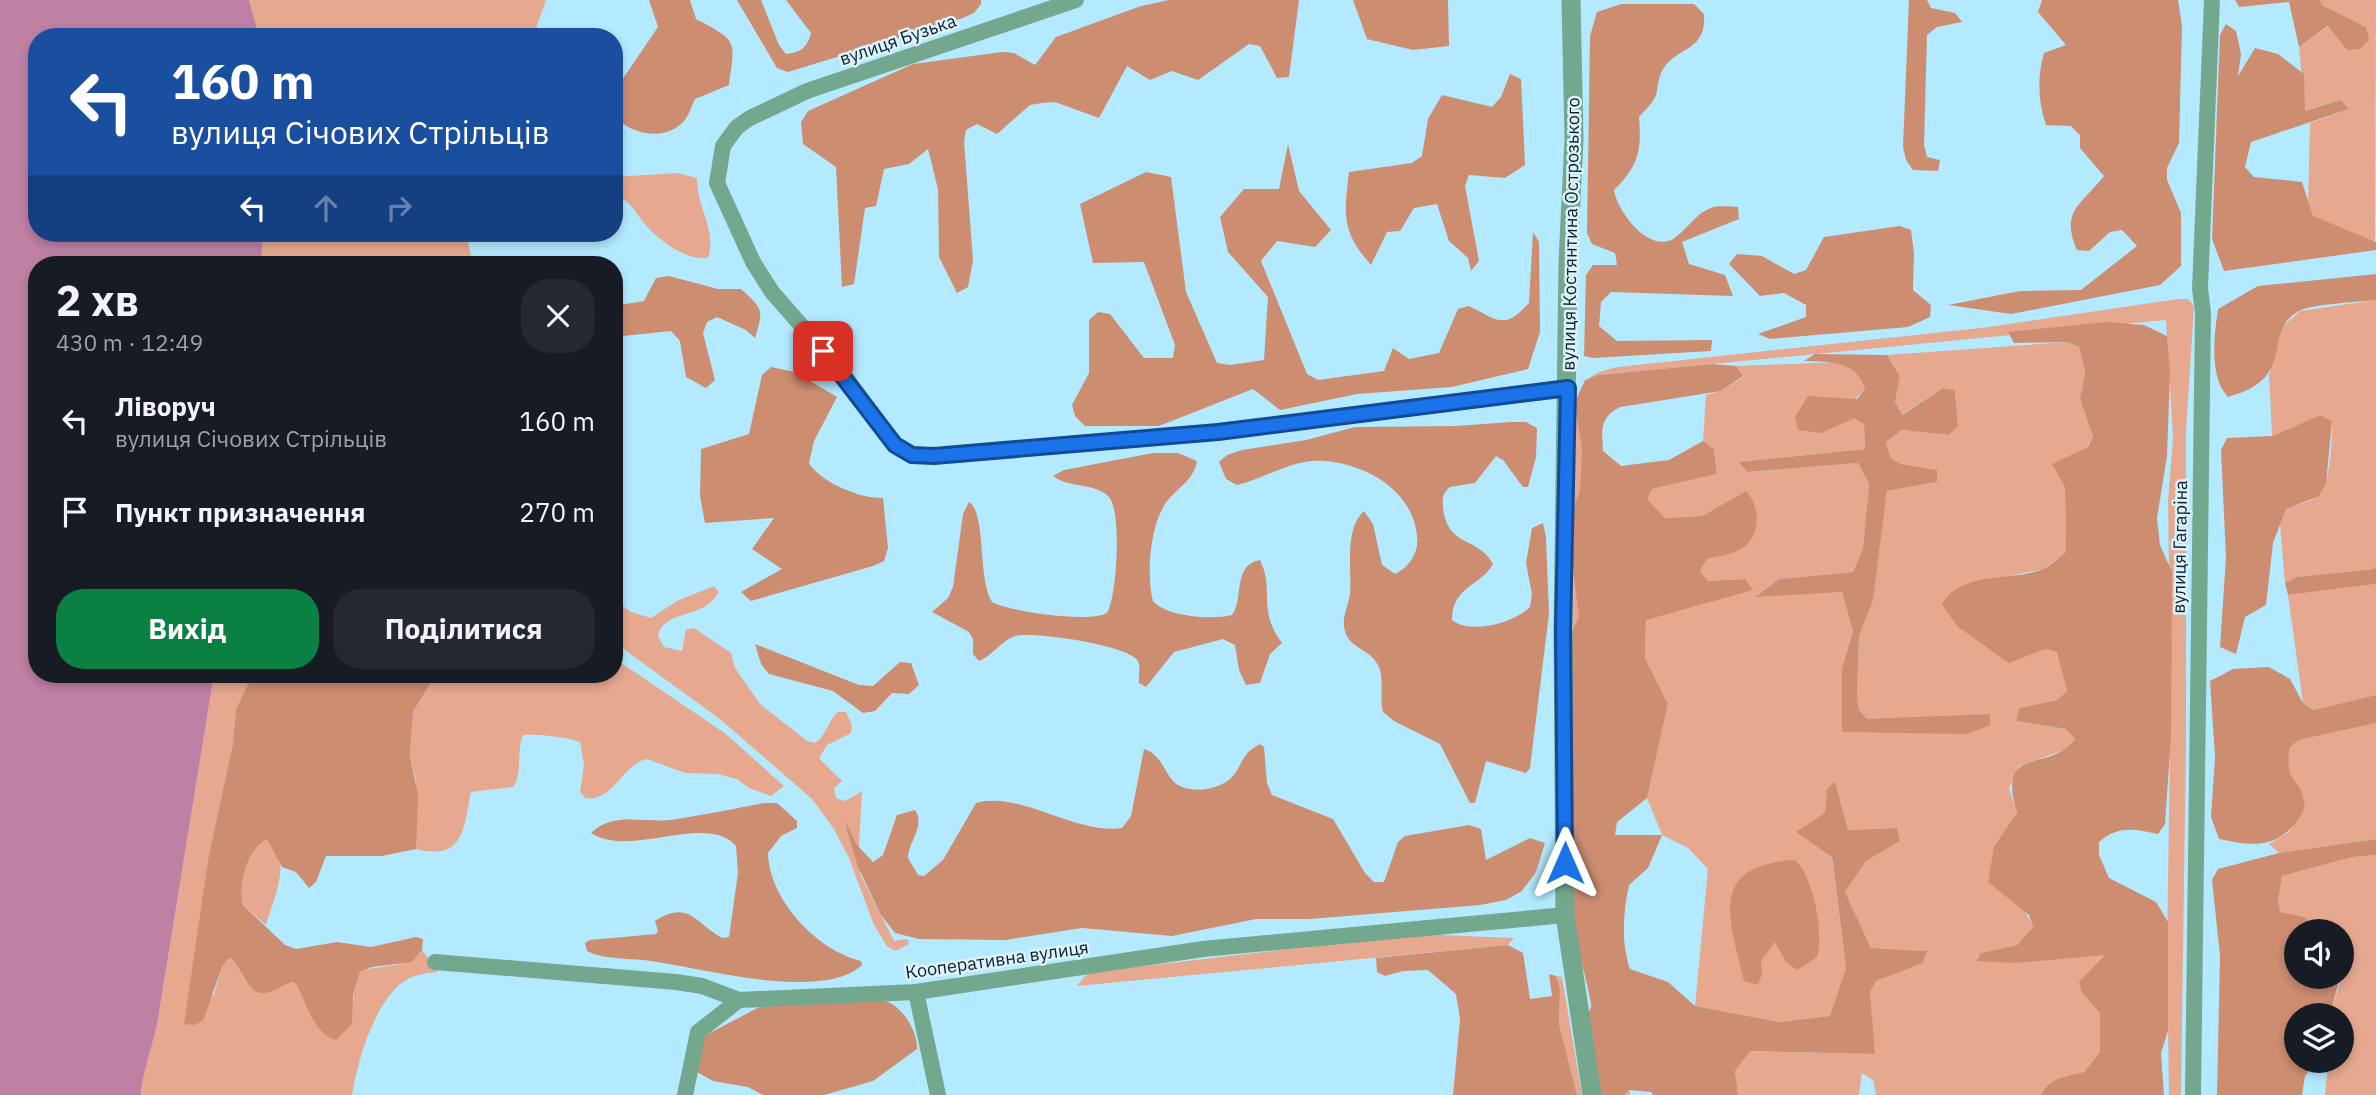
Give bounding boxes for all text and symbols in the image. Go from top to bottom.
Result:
street label: вулиця Бузька [836,9,960,70]
text: 160 m [171,49,315,112]
icon: left [56,56,147,147]
street label: вулиця Костянтина Острозького [1557,97,1584,371]
text: вулиця Січових Стрільців [171,111,550,153]
icon: left [234,189,272,227]
icon: ahead [307,189,345,227]
icon: right [380,189,418,227]
text: 2 хв [56,273,139,328]
button: close [521,279,595,353]
pin [793,321,853,381]
text: 430 m · 12:49 [56,327,203,357]
icon: arrive [804,332,842,370]
text: Ліворуч [115,389,216,423]
icon: left [56,402,94,440]
text: 160 m [519,404,595,438]
text: вулиця Січових Стрільців [115,423,387,453]
street label: вулиця Гагаріна [2167,480,2192,614]
icon: arrive [56,493,94,531]
text: Пункт призначення [115,495,365,529]
text: 270 m [519,495,595,529]
button: Вихід [56,589,319,669]
button: Поділитися [333,589,595,669]
position arrow [1528,826,1602,900]
map controls [2284,919,2354,1073]
button: sound [2284,919,2354,989]
street label: Кооперативна вулиця [904,935,1090,984]
button: layers [2284,1003,2354,1073]

